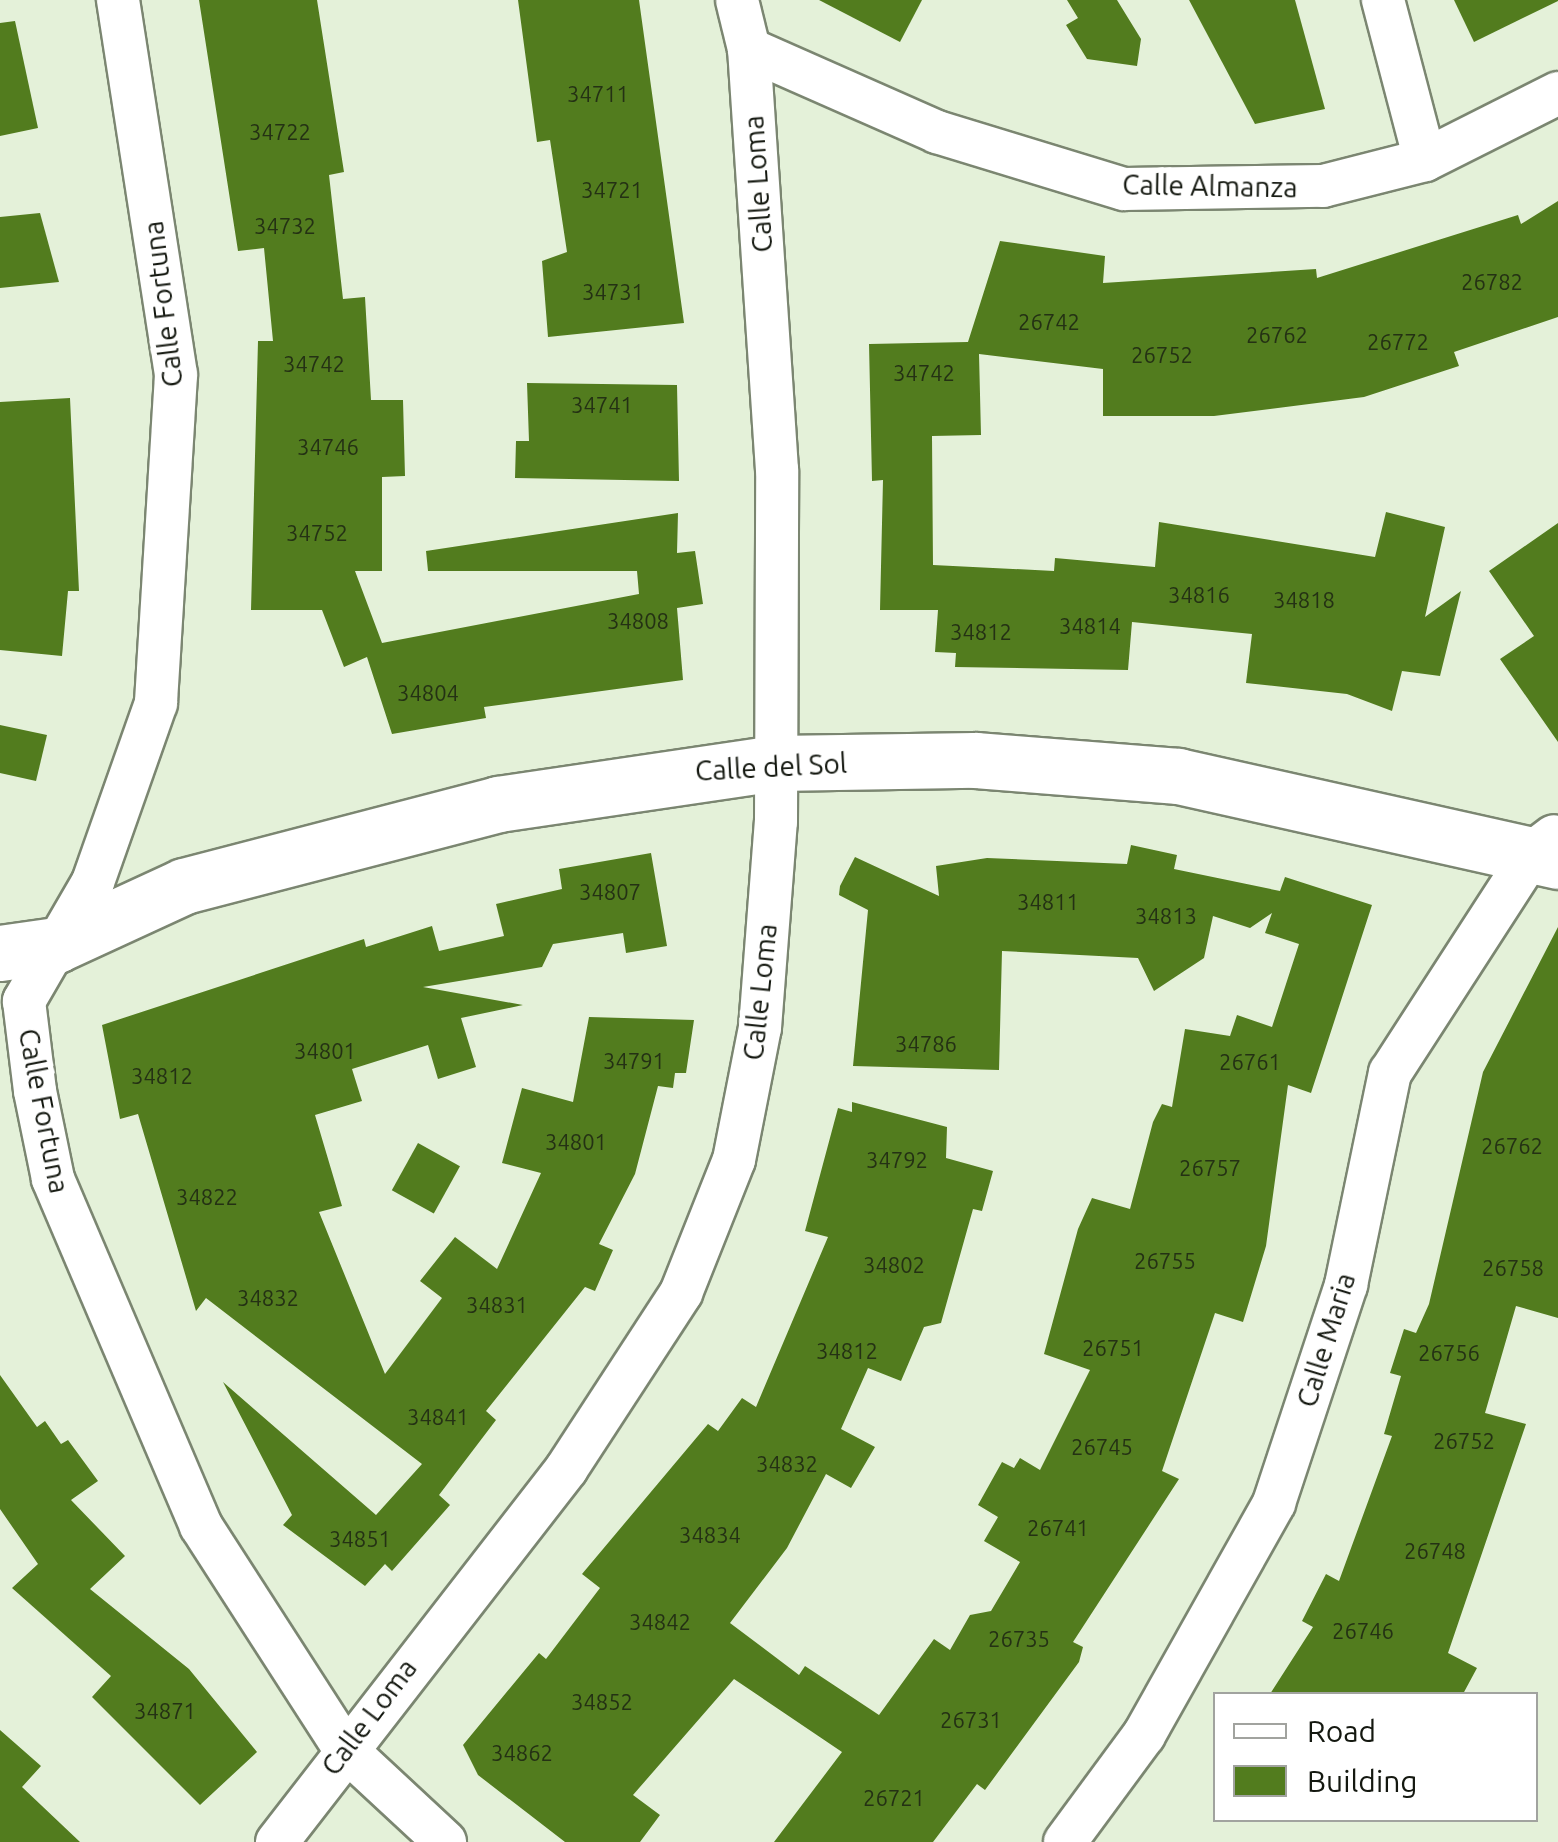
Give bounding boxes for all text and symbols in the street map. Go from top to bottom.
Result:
house number: 34711 [567,81,629,107]
street label: Calle Loma [736,114,780,254]
house number: 34722 [249,119,311,145]
street label: Calle Almanza [1122,168,1298,204]
house number: 34721 [581,177,643,203]
house number: 34732 [254,213,316,239]
street label: Calle Fortuna [136,219,190,389]
house number: 26782 [1461,269,1523,295]
house number: 34731 [582,279,644,305]
house number: 26742 [1018,309,1080,335]
house number: 26762 [1246,322,1308,348]
house number: 26772 [1367,329,1429,355]
house number: 26752 [1131,342,1193,368]
house number: 34742 [283,351,345,377]
house number: 34742 [893,360,955,386]
house number: 34741 [571,392,633,418]
house number: 34746 [297,434,359,460]
house number: 34752 [286,520,348,546]
house number: 34816 [1168,582,1230,608]
house number: 34818 [1273,587,1335,613]
house number: 34808 [607,608,669,634]
house number: 34814 [1059,613,1121,639]
house number: 34812 [950,619,1012,645]
house number: 34804 [397,680,459,706]
street label: Calle del Sol [694,746,848,788]
house number: 34807 [579,879,641,905]
house number: 34811 [1017,889,1079,915]
house number: 34813 [1135,903,1197,929]
street label: Calle Loma [736,922,784,1062]
street label: Calle Fortuna [12,1026,76,1196]
house number: 34786 [895,1031,957,1057]
house number: 34801 [294,1038,356,1064]
house number: 34791 [603,1048,665,1074]
house number: 26761 [1219,1049,1281,1075]
house number: 34812 [131,1063,193,1089]
house number: 34801 [545,1129,607,1155]
house number: 26762 [1481,1133,1543,1159]
house number: 34792 [866,1147,928,1173]
house number: 26757 [1179,1155,1241,1181]
house number: 34822 [176,1184,238,1210]
house number: 26755 [1134,1248,1196,1274]
house number: 34802 [863,1252,925,1278]
house number: 26758 [1482,1255,1544,1281]
street label: Calle Maria [1290,1269,1362,1411]
house number: 34832 [237,1285,299,1311]
house number: 34831 [466,1292,528,1318]
house number: 26751 [1082,1335,1144,1361]
house number: 34812 [816,1338,878,1364]
house number: 26756 [1418,1340,1480,1366]
house number: 34841 [407,1404,469,1430]
house number: 26752 [1433,1428,1495,1454]
house number: 26745 [1071,1434,1133,1460]
house number: 34832 [756,1451,818,1477]
house number: 26741 [1027,1515,1089,1541]
house number: 34834 [679,1522,741,1548]
house number: 34851 [329,1526,391,1552]
house number: 26748 [1404,1538,1466,1564]
house number: 34842 [629,1609,691,1635]
house number: 26746 [1332,1618,1394,1644]
house number: 26735 [988,1626,1050,1652]
street label: Calle Loma [314,1652,424,1782]
house number: 34852 [571,1689,633,1715]
legend [1213,1692,1538,1822]
house number: 34871 [134,1698,196,1724]
house number: 26731 [940,1707,1002,1733]
text: Road [1307,1714,1376,1748]
house number: 34862 [491,1740,553,1766]
text: Building [1307,1764,1418,1798]
house number: 26721 [863,1785,925,1811]

